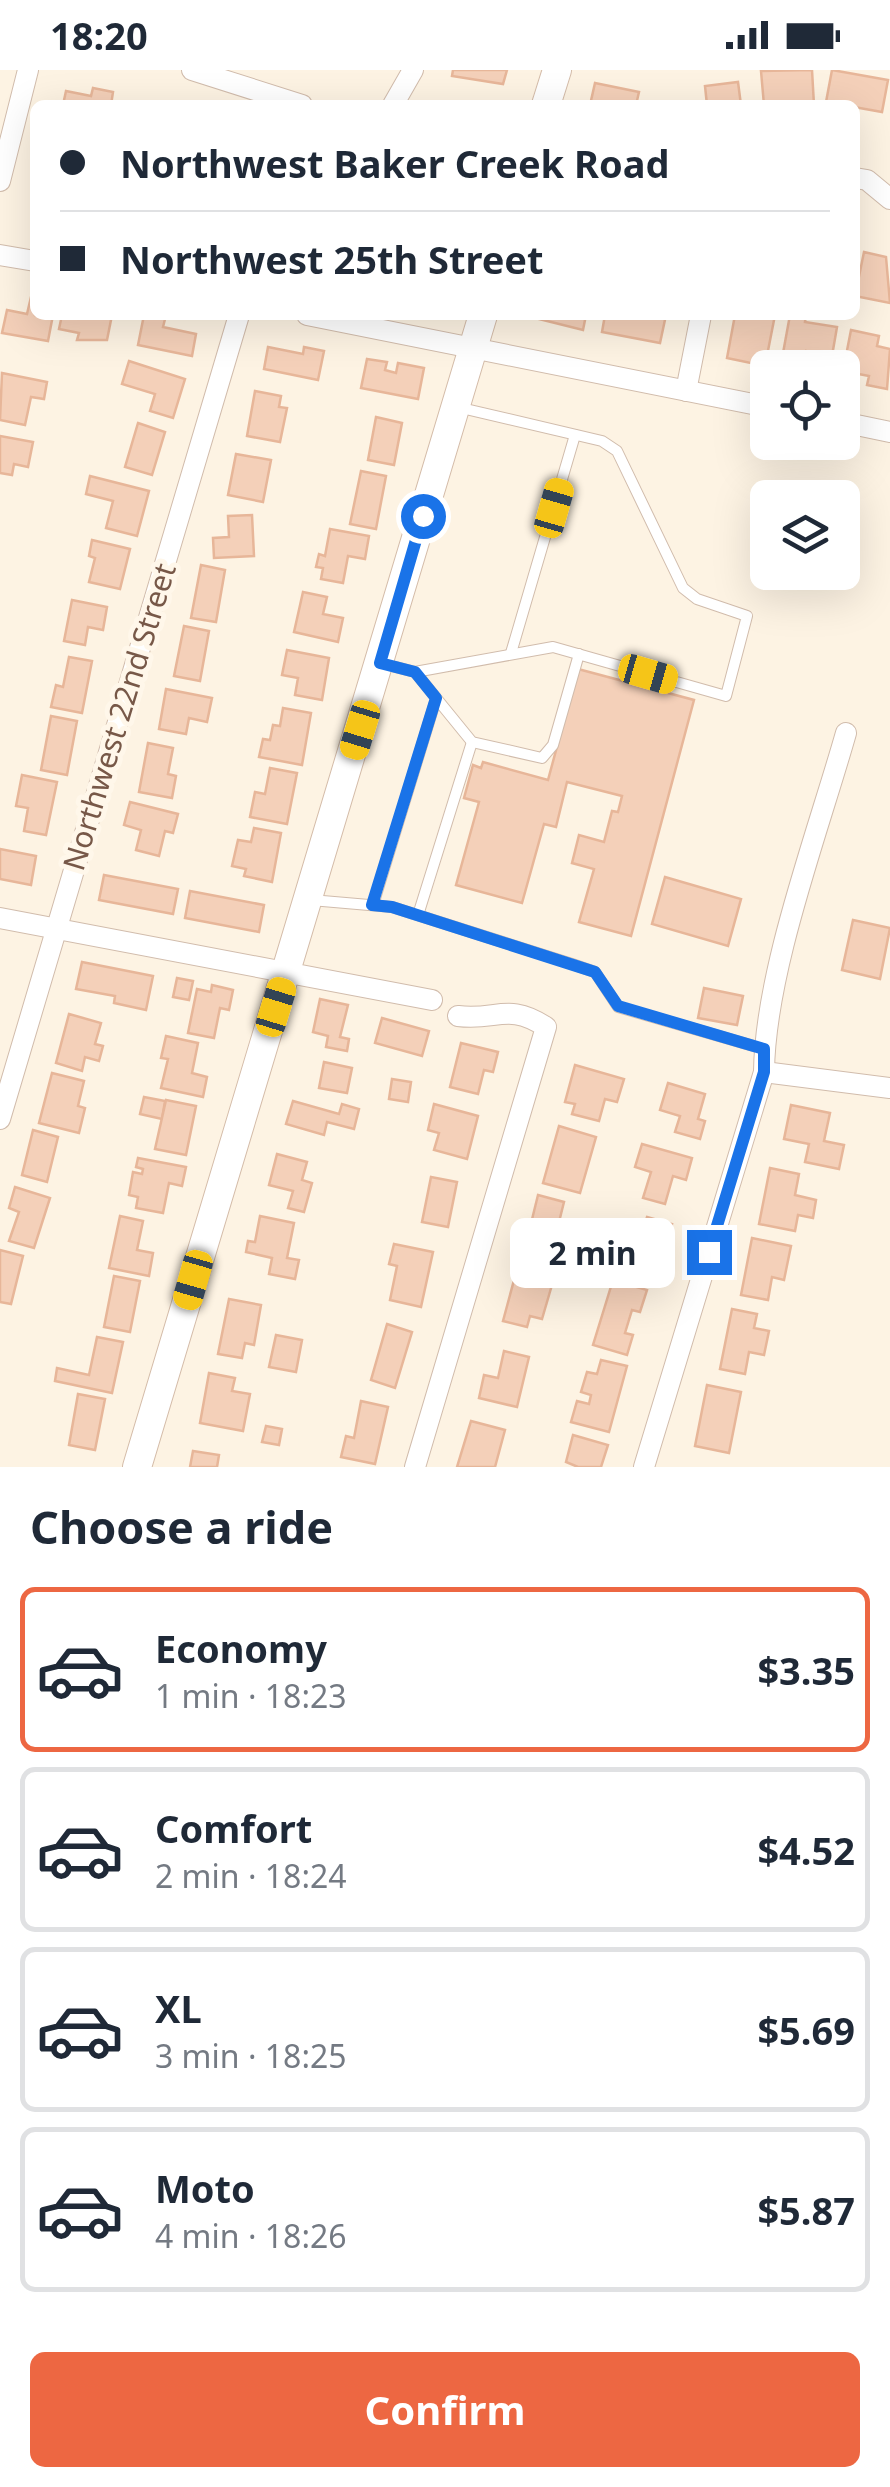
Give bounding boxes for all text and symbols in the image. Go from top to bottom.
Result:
text: 18:20 [50,9,148,61]
text: Northwest Baker Creek Road [120,137,670,189]
text: Northwest 25th Street [120,233,544,285]
map controls [750,350,860,590]
button: locate [750,350,860,460]
car [531,475,577,541]
button: layers [750,480,860,590]
route start [401,494,446,539]
street label: Northwest 22nd Street [52,558,185,875]
car [615,651,681,697]
car [337,697,383,763]
car [253,974,299,1040]
callout: 2 min [509,1217,674,1287]
route end [687,1230,732,1275]
text: 2 min [548,1231,637,1274]
car [170,1247,216,1313]
text: Choose a ride [30,1496,333,1557]
text: Economy [155,1622,327,1674]
icon: car [35,1625,125,1715]
text: $3.35 [757,1644,855,1696]
text: 1 min · 18:23 [155,1674,347,1717]
text: Comfort [155,1802,312,1854]
icon: car [35,1805,125,1895]
text: $4.52 [757,1824,855,1876]
text: 2 min · 18:24 [155,1854,347,1897]
text: XL [155,1982,202,2034]
icon: car [35,1985,125,2075]
text: $5.69 [757,2004,855,2056]
text: 3 min · 18:25 [155,2034,347,2077]
text: Moto [155,2162,255,2214]
icon: car [35,2165,125,2255]
text: $5.87 [757,2184,855,2236]
text: 4 min · 18:26 [155,2214,347,2257]
button: Confirm [30,2352,860,2467]

